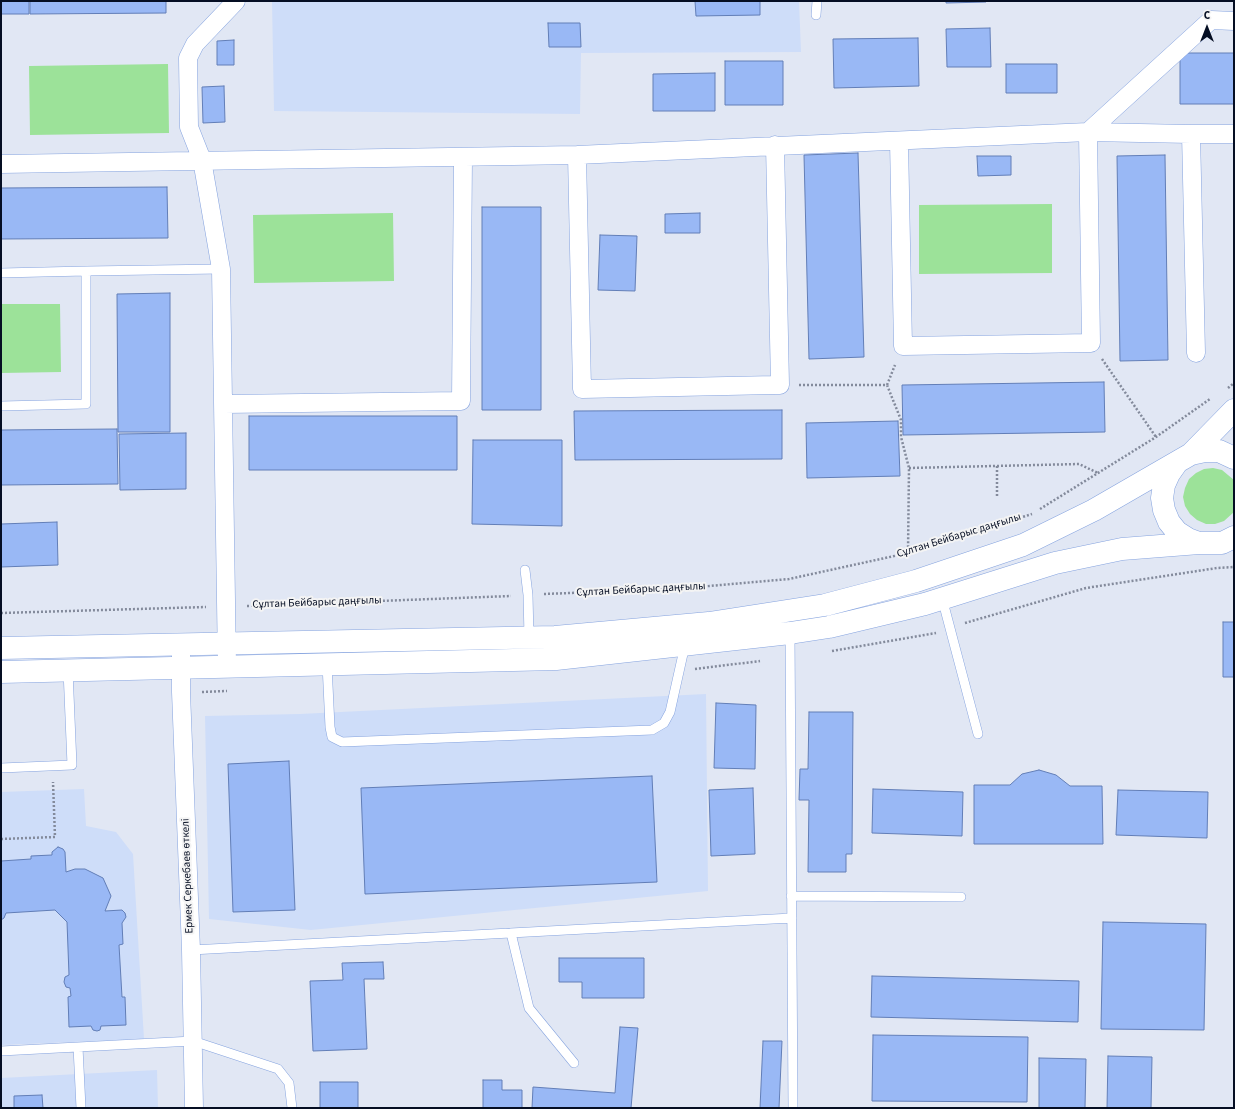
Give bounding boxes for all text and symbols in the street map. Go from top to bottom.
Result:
north arrow [1187,8,1227,48]
text: С [1204,8,1210,23]
street label: Сұлтан Бейбарыс даңғылы [895,511,1023,561]
street label: Сұлтан Бейбарыс даңғылы [576,580,706,600]
street label: Сұлтан Бейбарыс даңғылы [252,594,382,612]
street label: Ермек Серкебаев өткелі [179,818,197,934]

